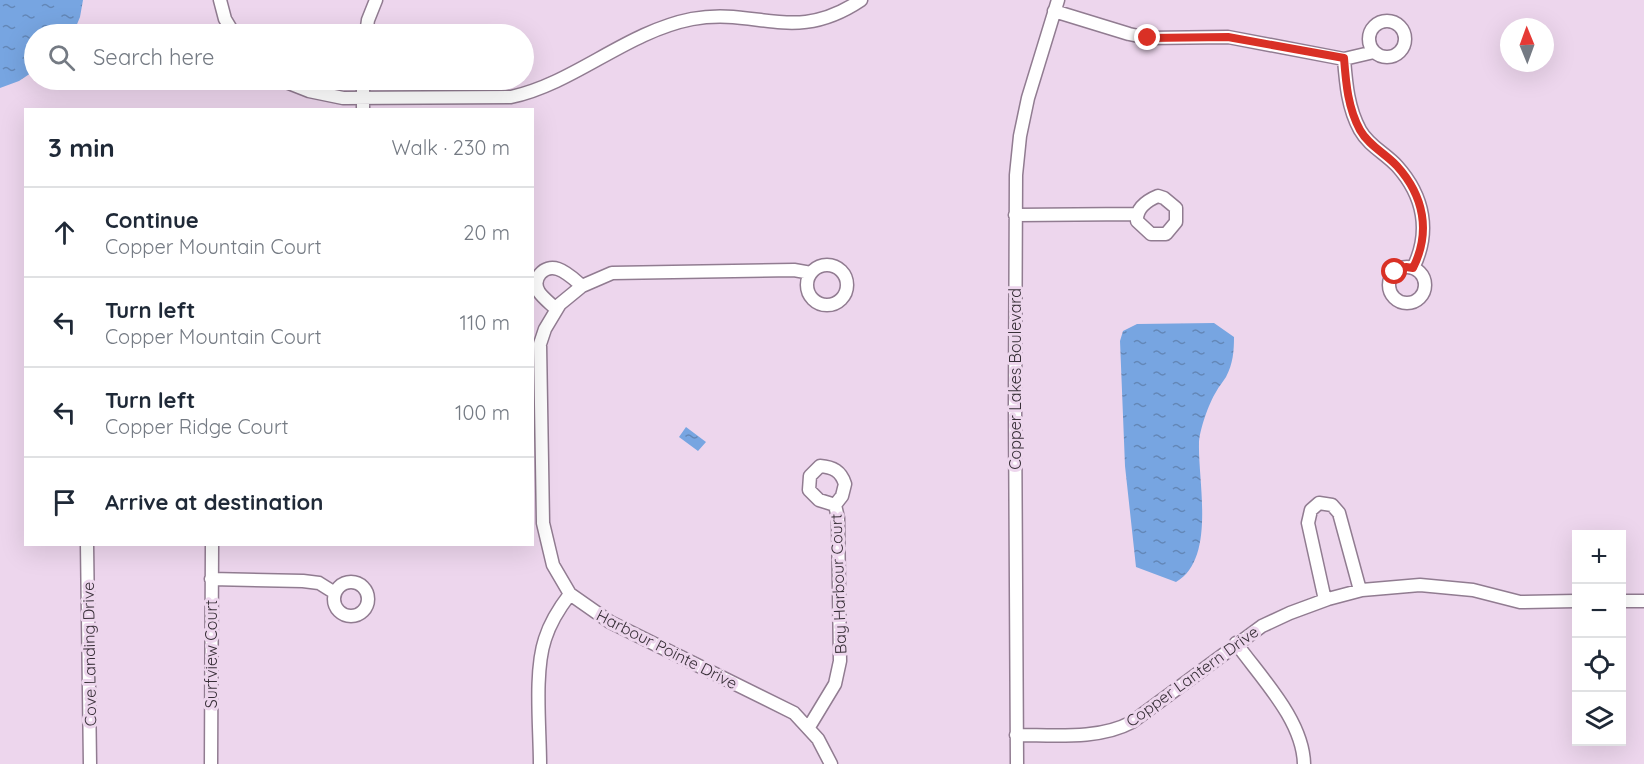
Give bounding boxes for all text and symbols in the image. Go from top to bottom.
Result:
north arrow [1500,18,1554,72]
search box [24,24,534,90]
route end [1134,24,1160,50]
icon: search [45,41,78,74]
text: Search here [93,43,214,71]
text: 3 min [48,131,115,164]
text: Walk · 230 m [391,135,510,160]
text: Continue [105,206,199,234]
icon: ahead [48,216,81,249]
text: 20 m [463,220,510,245]
text: Copper Mountain Court [105,234,322,259]
route start [1381,258,1407,284]
street label: Copper Lakes Boulevard [1005,288,1025,470]
text: Turn left [105,296,195,324]
icon: left [48,306,81,339]
text: 110 m [460,310,510,335]
text: Copper Mountain Court [105,324,322,349]
text: Turn left [105,386,195,414]
icon: left [48,396,81,429]
text: 100 m [455,400,510,425]
text: Copper Ridge Court [105,414,288,439]
icon: arrive [48,486,81,519]
text: Arrive at destination [105,488,323,516]
street label: Bay Harbour Court [826,513,850,655]
map controls [1572,530,1626,746]
button: + [1572,530,1626,584]
street label: Cove Landing Drive [78,582,100,726]
button: − [1572,584,1626,638]
street label: Surfview Court [201,600,221,708]
street label: Harbour Pointe Drive [593,605,741,693]
street label: Copper Lantern Drive [1122,621,1262,731]
button: locate [1572,638,1626,692]
button: layers [1572,692,1626,746]

